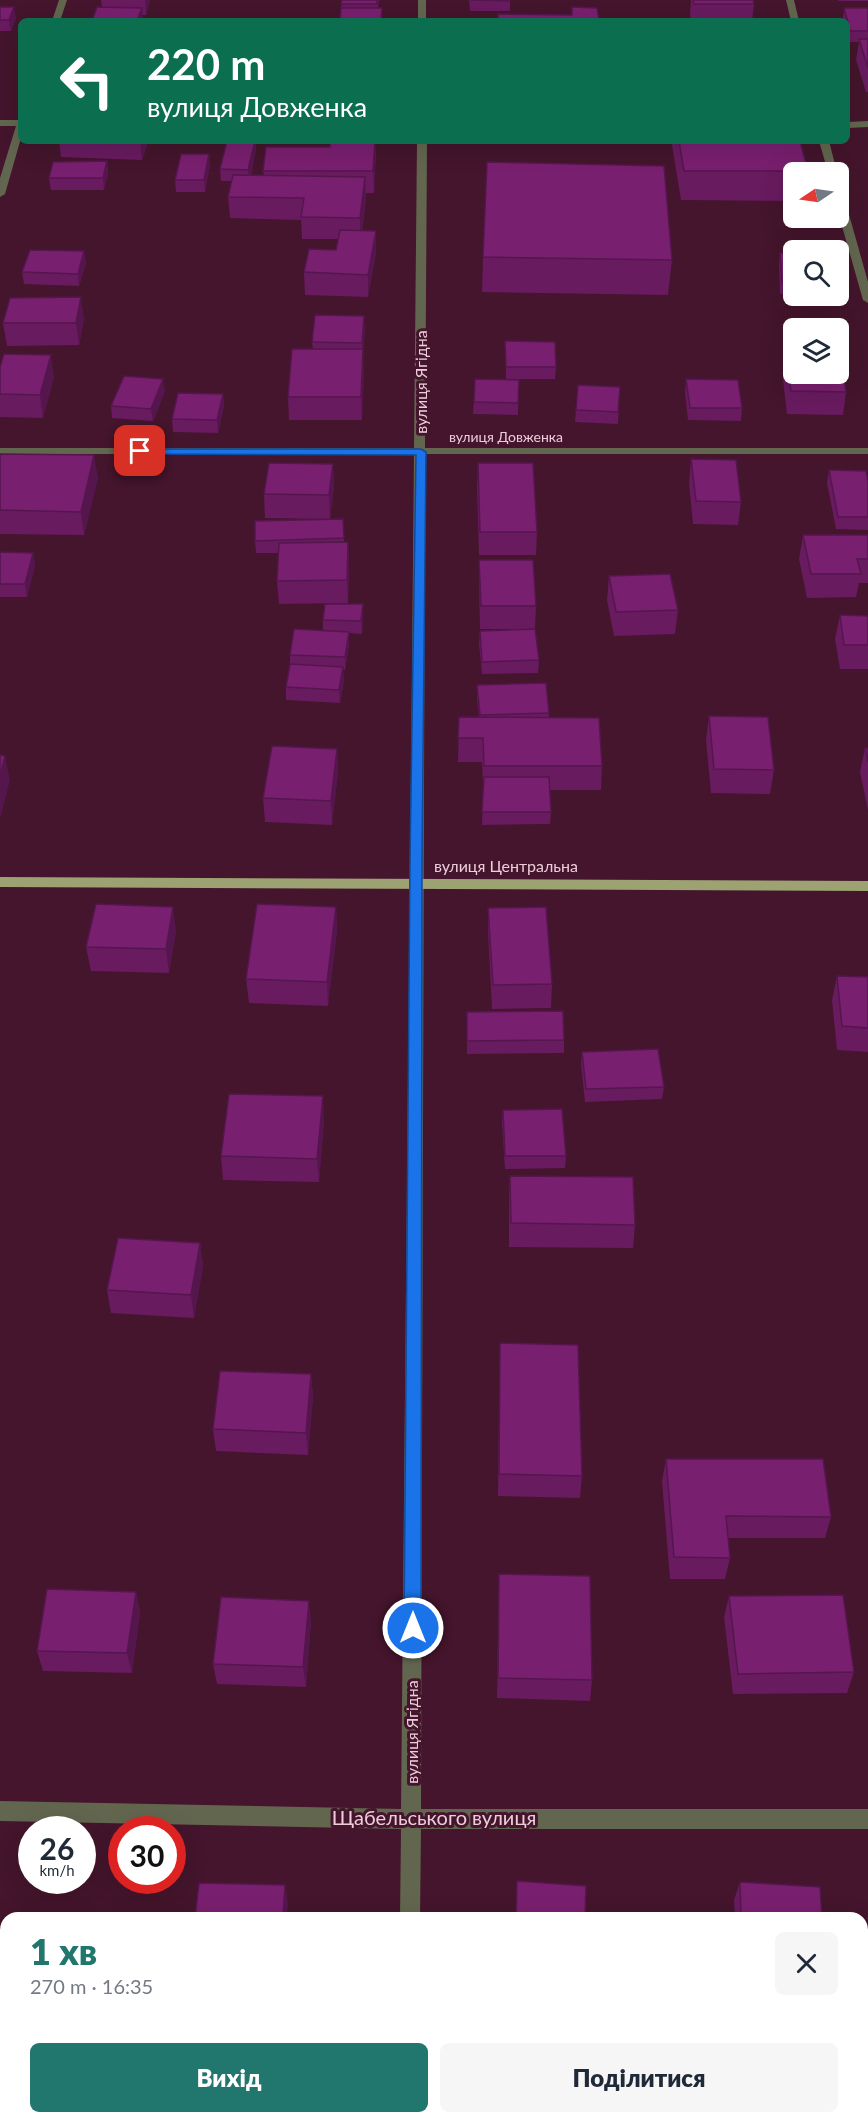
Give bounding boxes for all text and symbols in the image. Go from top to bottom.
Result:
text: 220 m [147,39,265,89]
icon: left [48,42,126,120]
text: вулиця Довженка [147,90,367,123]
north arrow [783,162,849,228]
map controls [783,162,849,384]
button: search [783,240,849,306]
button: layers [783,318,849,384]
street label: вулиця Ягідна [411,330,430,434]
pin [114,425,165,476]
street label: вулиця Довженка [449,428,563,445]
icon: arrive [123,434,156,467]
street label: вулиця Центральна [434,856,578,875]
position arrow [381,1596,445,1660]
street label: вулиця Ягідна [402,1680,421,1784]
street label: Щабельського вулиця [332,1805,536,1829]
speed limit sign: 30 [108,1816,186,1894]
text: 26 [40,1830,74,1866]
text: km/h [39,1861,75,1879]
text: 1 хв [30,1929,97,1973]
button: close [775,1932,838,1995]
text: 270 m · 16:35 [30,1974,153,1998]
button: Вихід [30,2043,428,2112]
button: Поділитися [440,2043,838,2112]

